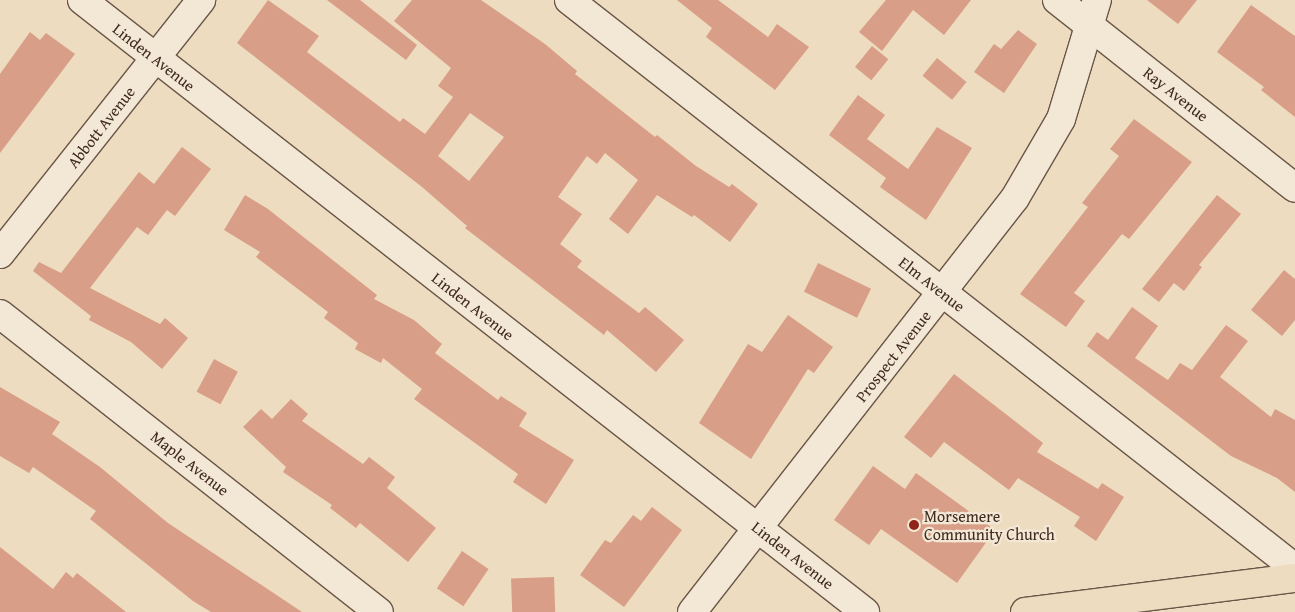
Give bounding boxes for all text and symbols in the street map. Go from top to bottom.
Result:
street label: Linden Avenue [109,19,199,95]
street label: Ray Avenue [1140,63,1212,125]
street label: Abbott Avenue [63,82,139,172]
street label: Elm Avenue [895,252,969,316]
street label: Linden Avenue [428,268,518,344]
street label: Prospect Avenue [851,306,935,406]
street label: Maple Avenue [147,426,233,500]
place label: Morsemere Community Church [924,506,1055,544]
street label: Linden Avenue [748,517,838,593]
marker: Morsemere Community Church [908,519,920,531]

